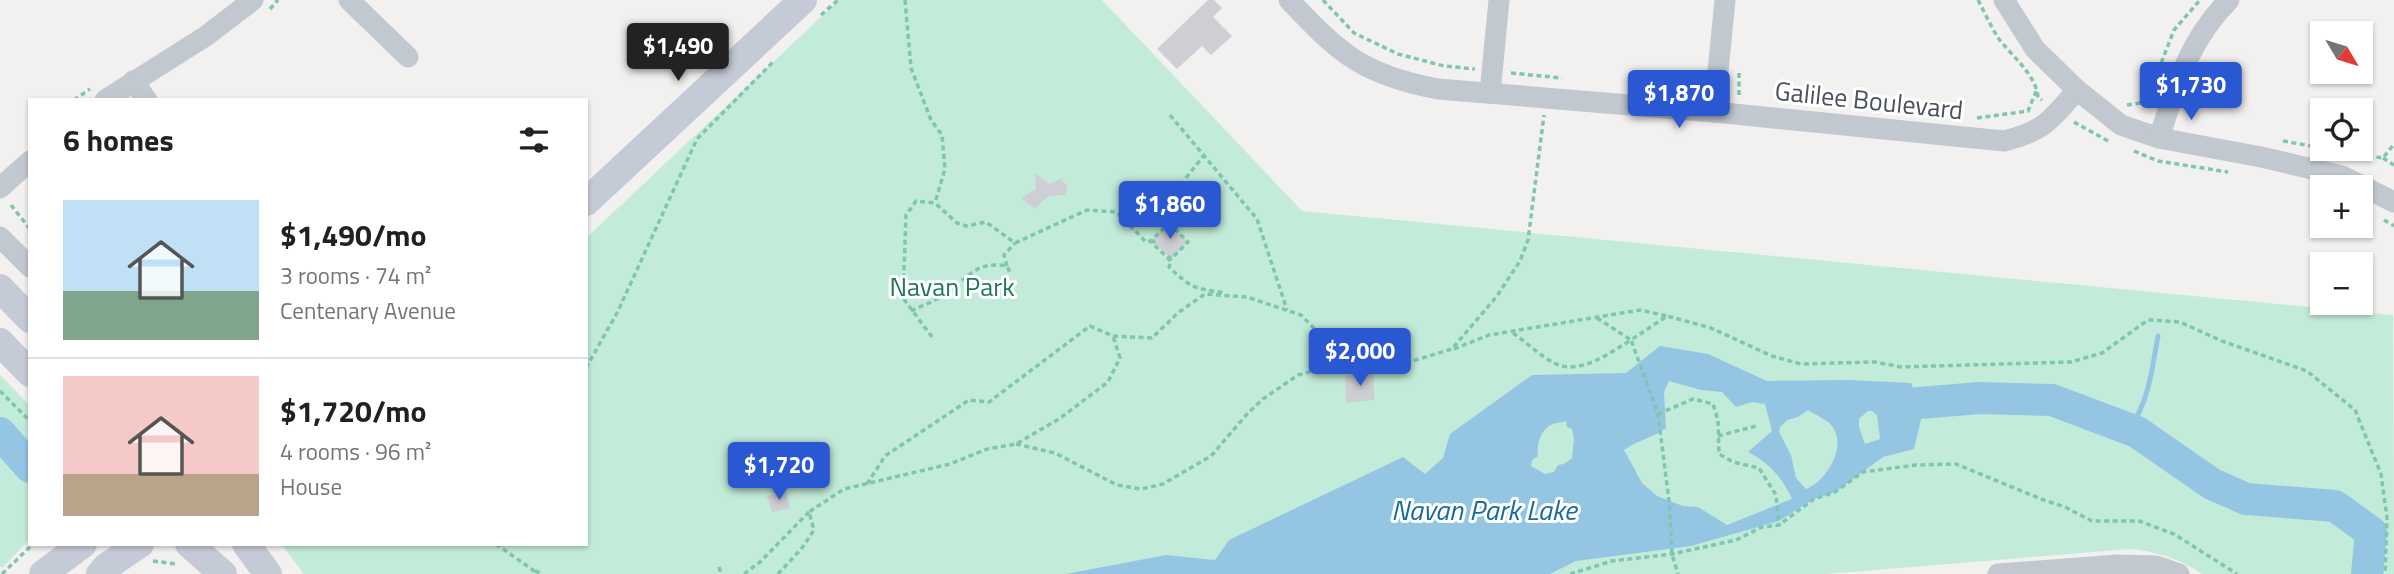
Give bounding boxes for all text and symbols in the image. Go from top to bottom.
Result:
north arrow [2310,21,2373,84]
map controls [2310,21,2373,315]
pin: $1,490 [621,24,735,83]
text: $1,490 [643,28,713,63]
pin: $1,730 [2134,62,2248,122]
text: $1,730 [2156,67,2226,102]
pin: $1,870 [1622,71,1736,130]
street label: Galilee Boulevard [1773,71,1965,129]
text: $1,870 [1644,75,1714,110]
button: locate [2310,98,2373,161]
text: 6 homes [63,117,174,163]
icon: filters [515,121,553,159]
button: + [2310,175,2373,238]
pin: $1,860 [1113,182,1227,241]
text: $1,860 [1135,186,1205,221]
text: $1,490/mo [280,212,426,258]
icon: home [119,228,203,312]
button: − [2310,252,2373,315]
text: 3 rooms · 74 m² [280,258,431,293]
park label: Navan Park [889,267,1015,306]
text: Centenary Avenue [280,293,456,328]
pin: $2,000 [1303,328,1417,388]
text: $2,000 [1325,333,1395,368]
text: $1,720/mo [280,388,426,434]
icon: home [119,404,203,488]
text: 4 rooms · 96 m² [280,434,431,469]
pin: $1,720 [722,442,836,502]
text: $1,720 [744,447,814,482]
text: House [280,469,342,504]
water label: Navan Park Lake [1391,488,1579,531]

